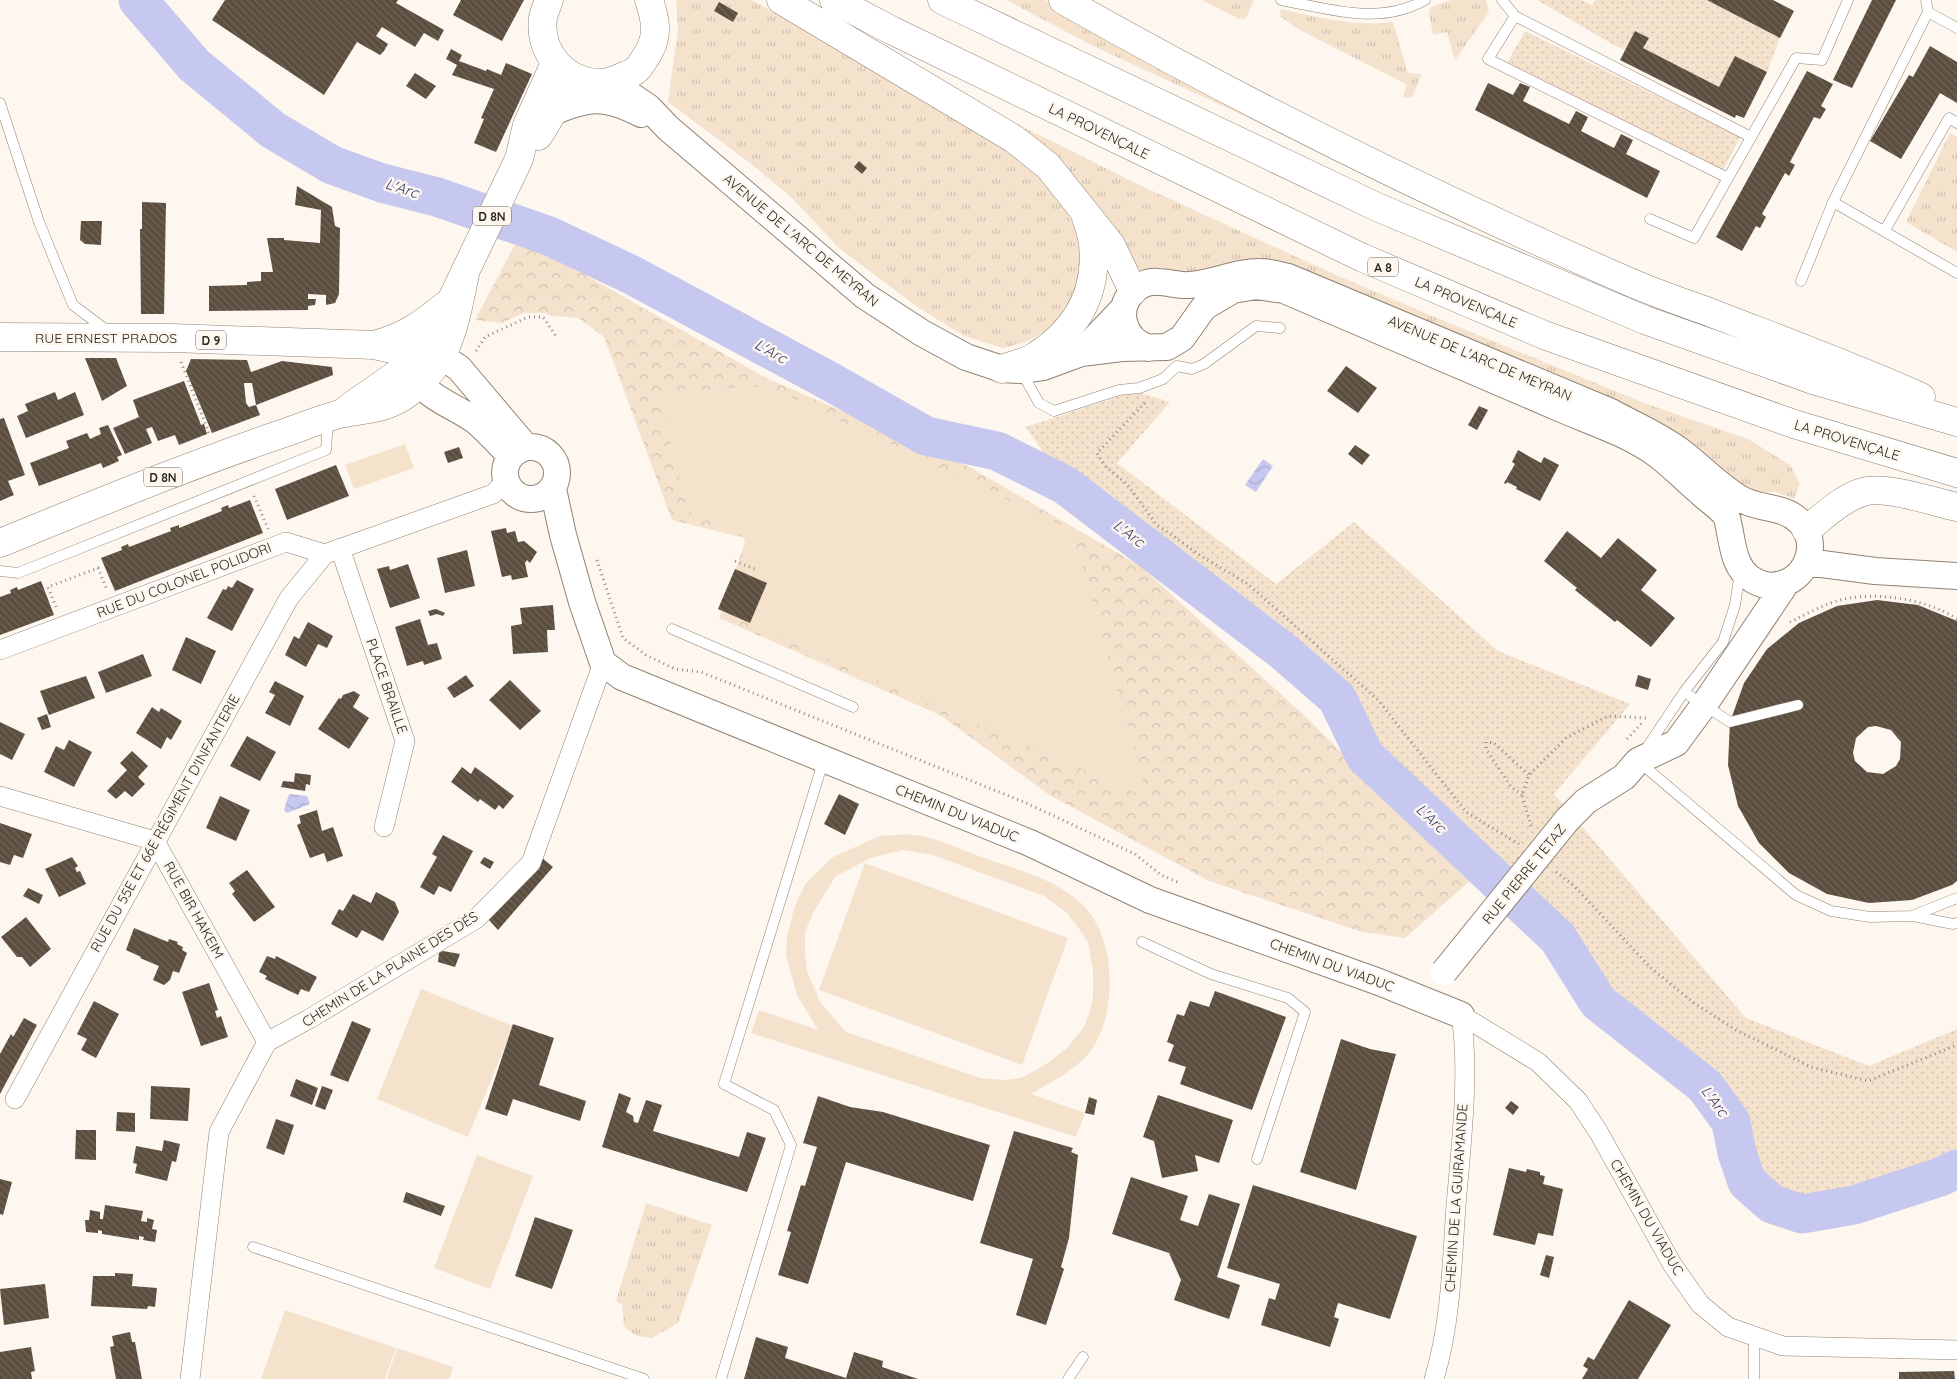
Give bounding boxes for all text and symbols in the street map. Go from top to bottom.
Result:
street label: LA PROVENÇALE [1046,99,1152,163]
street label: AVENUE DE L'ARC DE MEYRAN [719,169,883,311]
water label: L'Arc [383,174,422,203]
road number: D 8N [473,207,511,226]
road number: A 8 [1368,258,1398,276]
street label: LA PROVENÇALE [1412,272,1520,332]
street label: AVENUE DE L'ARC DE MEYRAN [1385,311,1575,405]
street label: RUE ERNEST PRADOS [35,329,177,347]
road number: D 9 [196,330,226,350]
water label: L'Arc [752,334,791,368]
street label: LA PROVENÇALE [1792,415,1902,465]
road number: D 8N [144,468,182,487]
water label: L'Arc [1110,515,1149,551]
street label: RUE DU COLONEL POLIDORI [94,538,274,622]
street label: PLACE BRAILLE [362,636,412,736]
street label: RUE DU 55E ET 66E RÉGIMENT D'INFANTERIE [86,691,244,955]
street label: CHEMIN DU VIADUC [893,780,1021,846]
water label: L'Arc [1412,800,1451,837]
street label: RUE PIERRE TETAZ [1478,820,1570,928]
street label: RUE BIR HAKEIM [160,858,228,962]
street label: CHEMIN DE LA PLAINE DES DÉS [299,907,482,1031]
street label: CHEMIN DU VIADUC [1267,934,1397,996]
water label: L'Arc [1697,1082,1733,1121]
street label: CHEMIN DE LA GUIRAMANDE [1440,1103,1472,1293]
street label: CHEMIN DU VIADUC [1606,1156,1688,1278]

